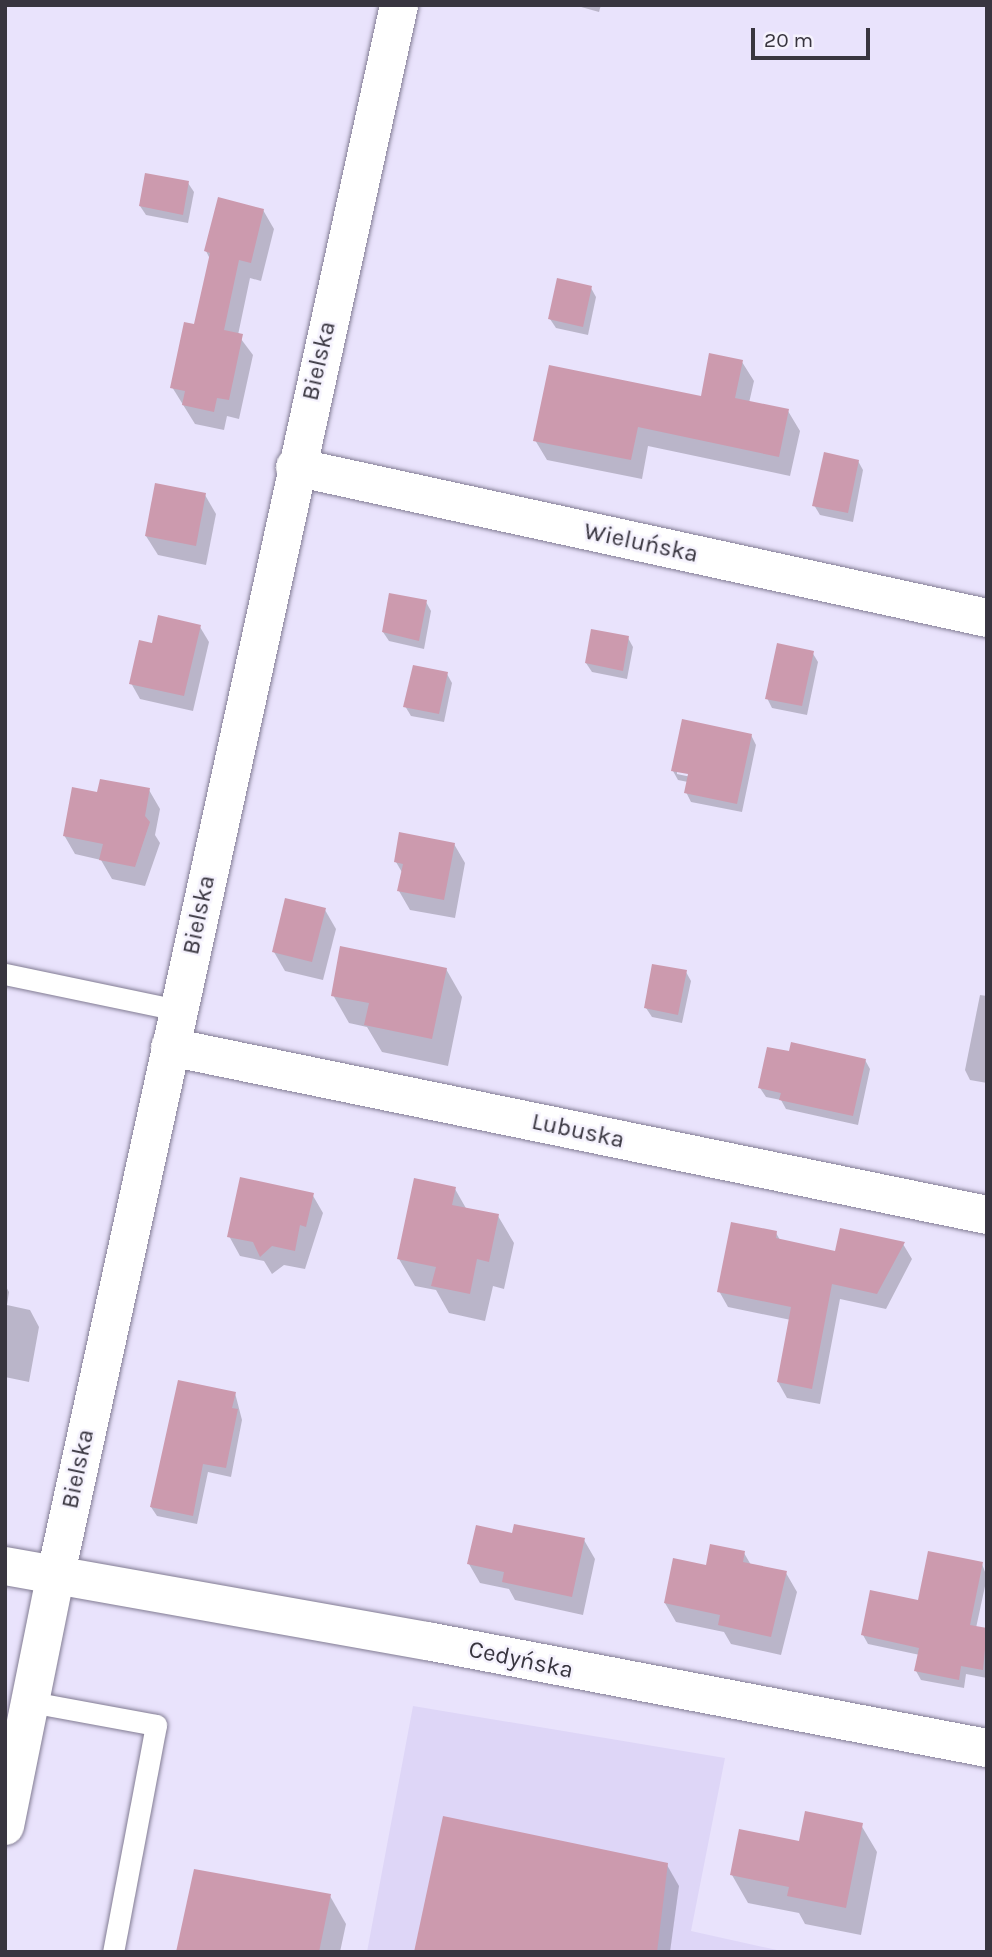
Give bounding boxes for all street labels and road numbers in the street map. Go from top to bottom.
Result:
street label: Bielska [296,319,342,403]
street label: Wieluńska [581,517,701,569]
street label: Bielska [177,873,221,957]
street label: Lubuska [529,1107,627,1155]
street label: Bielska [56,1427,100,1511]
street label: Cedyńska [466,1635,576,1685]

